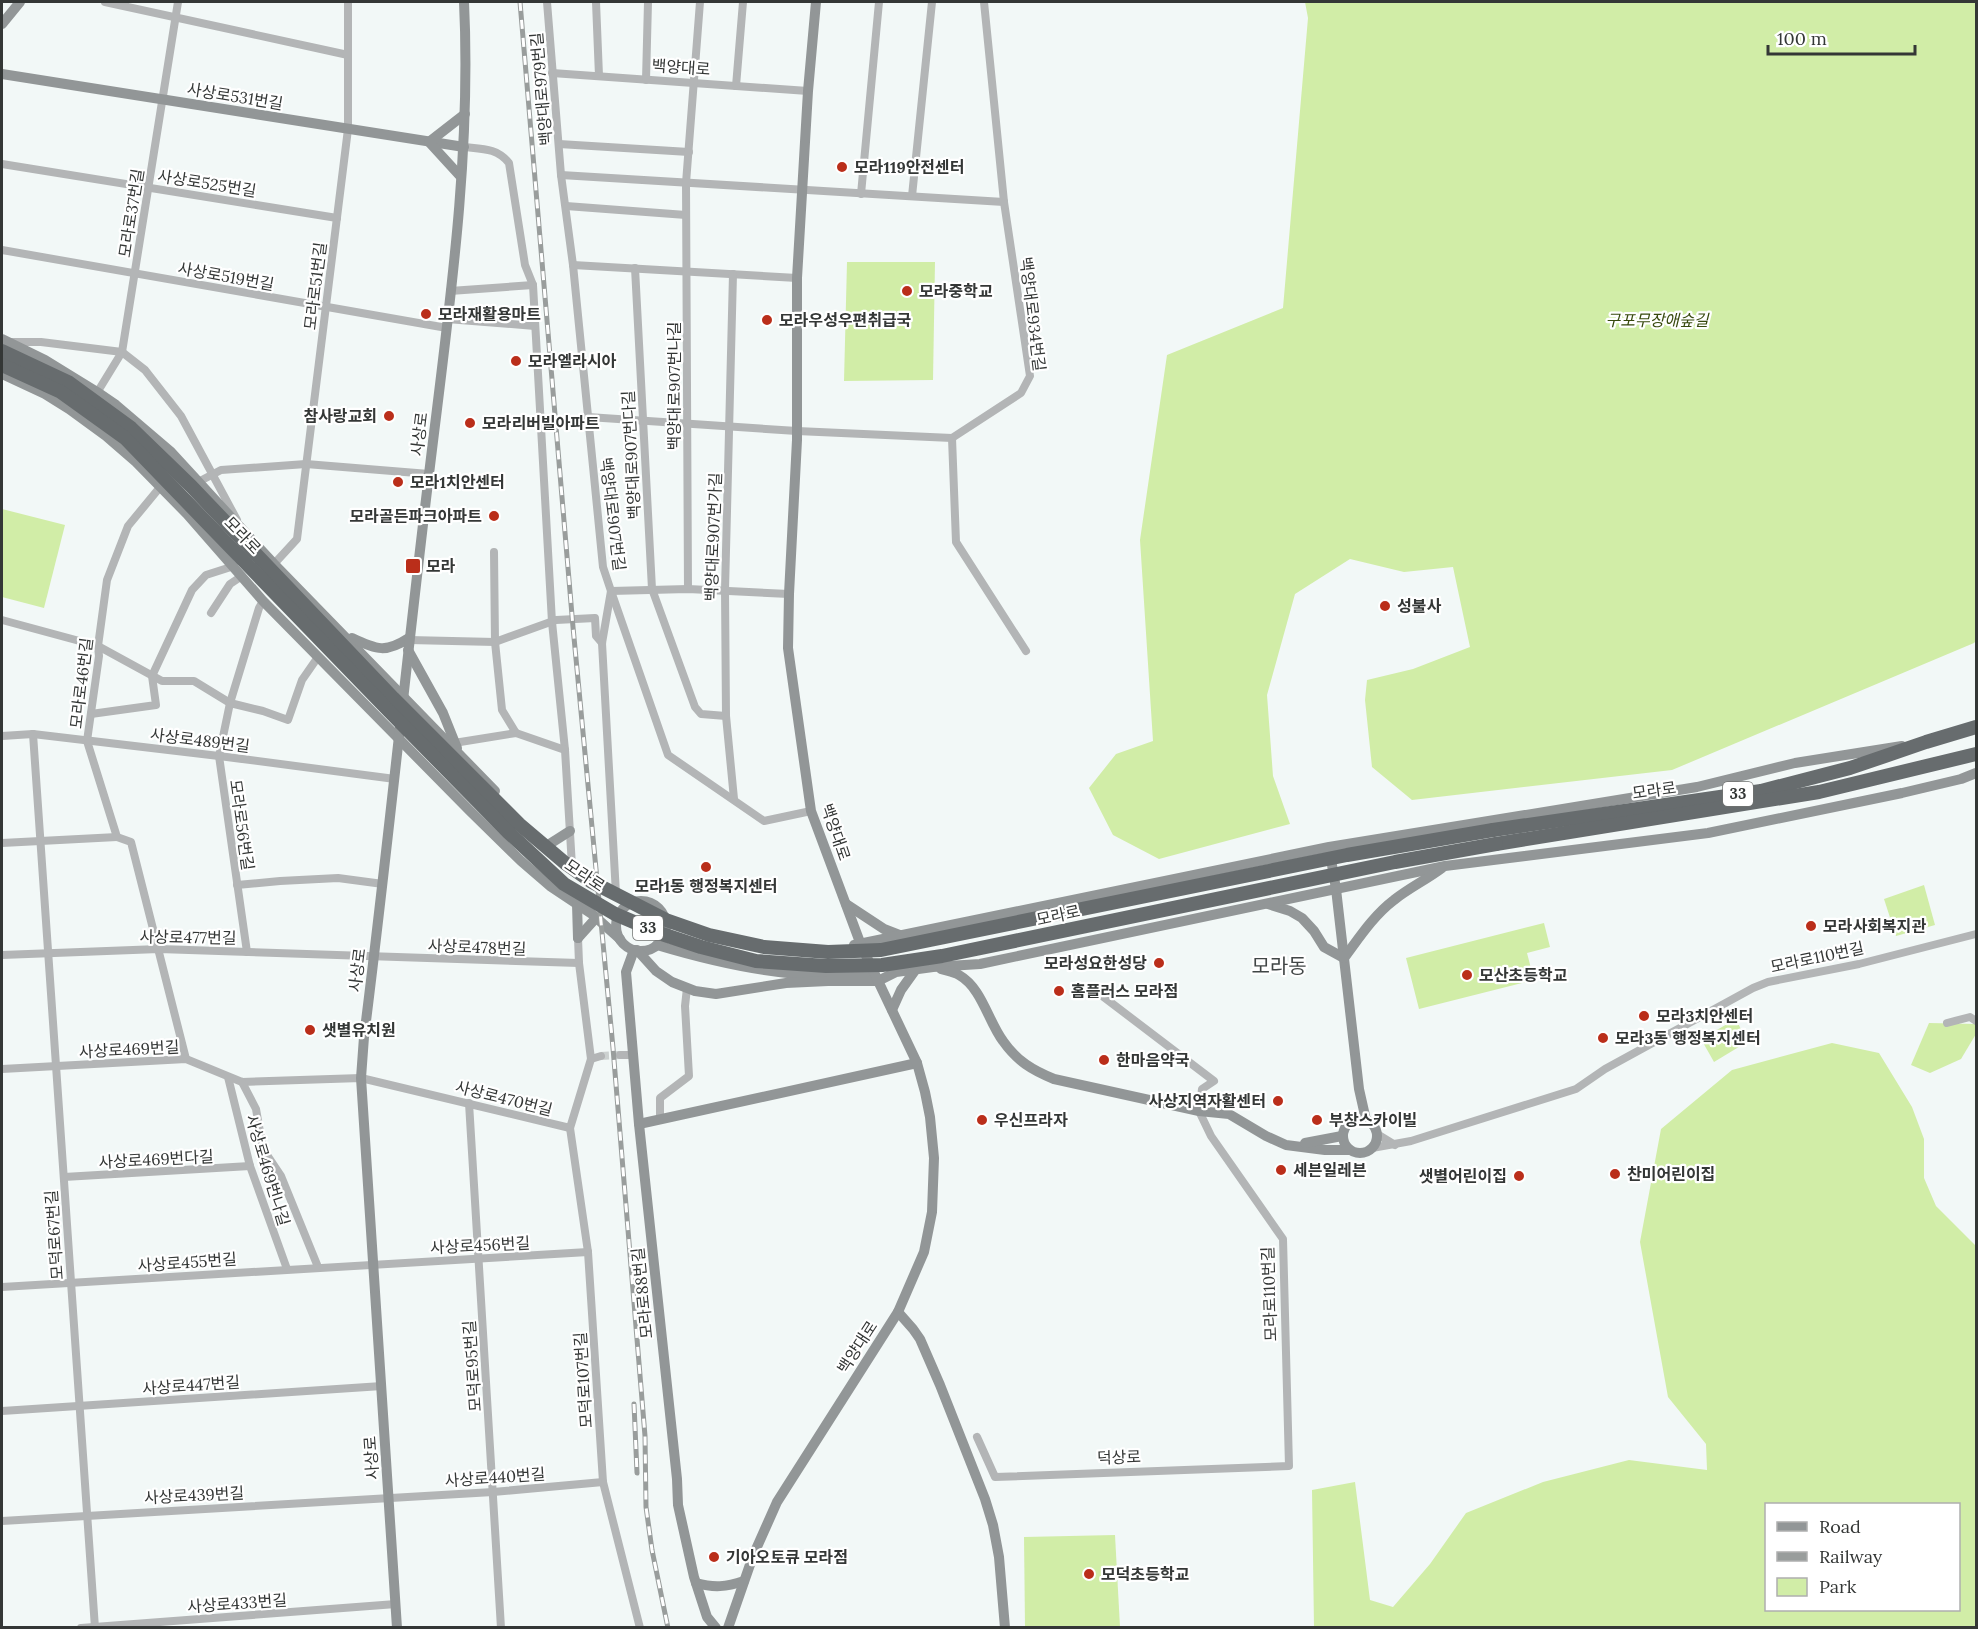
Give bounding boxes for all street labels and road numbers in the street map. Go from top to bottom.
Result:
street label: 백양대로979번길 [526,31,556,147]
street label: 백양대로 [651,55,711,79]
street label: 사상로531번길 [186,79,284,113]
street label: 사상로525번길 [156,165,258,201]
street label: 모라로37번길 [114,167,148,259]
street label: 모라로51번길 [300,241,330,331]
street label: 백양대로934번길 [1016,256,1050,372]
street label: 사상로519번길 [176,258,276,294]
street label: 백양대로907번나길 [664,321,684,451]
street label: 백양대로907번다길 [618,390,644,520]
street label: 사상로 [406,411,432,457]
street label: 백양대로907번길 [596,456,630,572]
street label: 백양대로907번가길 [701,472,725,602]
street label: 모라로 [220,512,266,558]
street label: 모라로46번길 [65,636,97,730]
street label: 사상로489번길 [149,724,251,756]
street label: 모라로 [1631,777,1678,803]
street label: 모라로56번길 [226,778,258,872]
road number: 33 [1723,782,1753,806]
street label: 백양대로 [817,801,855,863]
street label: 모라로 [561,854,609,896]
street label: 모라로 [1034,901,1082,929]
road number: 33 [633,916,663,940]
street label: 사상로477번길 [139,926,237,948]
street label: 사상로478번길 [427,935,527,959]
street label: 모라로110번길 [1768,937,1866,977]
street label: 사상로 [344,947,370,993]
street label: 사상로469번길 [78,1036,180,1062]
street label: 사상로470번길 [453,1076,555,1120]
street label: 사상로469번나길 [242,1112,294,1228]
street label: 사상로469번다길 [98,1146,214,1172]
street label: 모덕로67번길 [41,1189,67,1281]
street label: 사상로456번길 [429,1232,531,1258]
street label: 모라로88번길 [627,1246,657,1340]
street label: 모라로110번길 [1257,1246,1281,1342]
street label: 사상로455번길 [137,1249,237,1275]
street label: 백양대로 [833,1317,882,1377]
street label: 모덕로95번길 [459,1320,485,1412]
street label: 모덕로107번길 [570,1331,596,1429]
street label: 사상로447번길 [141,1372,241,1398]
street label: 사상로 [359,1435,383,1481]
street label: 덕상로 [1097,1446,1142,1468]
street label: 사상로440번길 [444,1464,546,1490]
street label: 사상로439번길 [143,1482,245,1508]
street label: 사상로433번길 [186,1590,288,1616]

